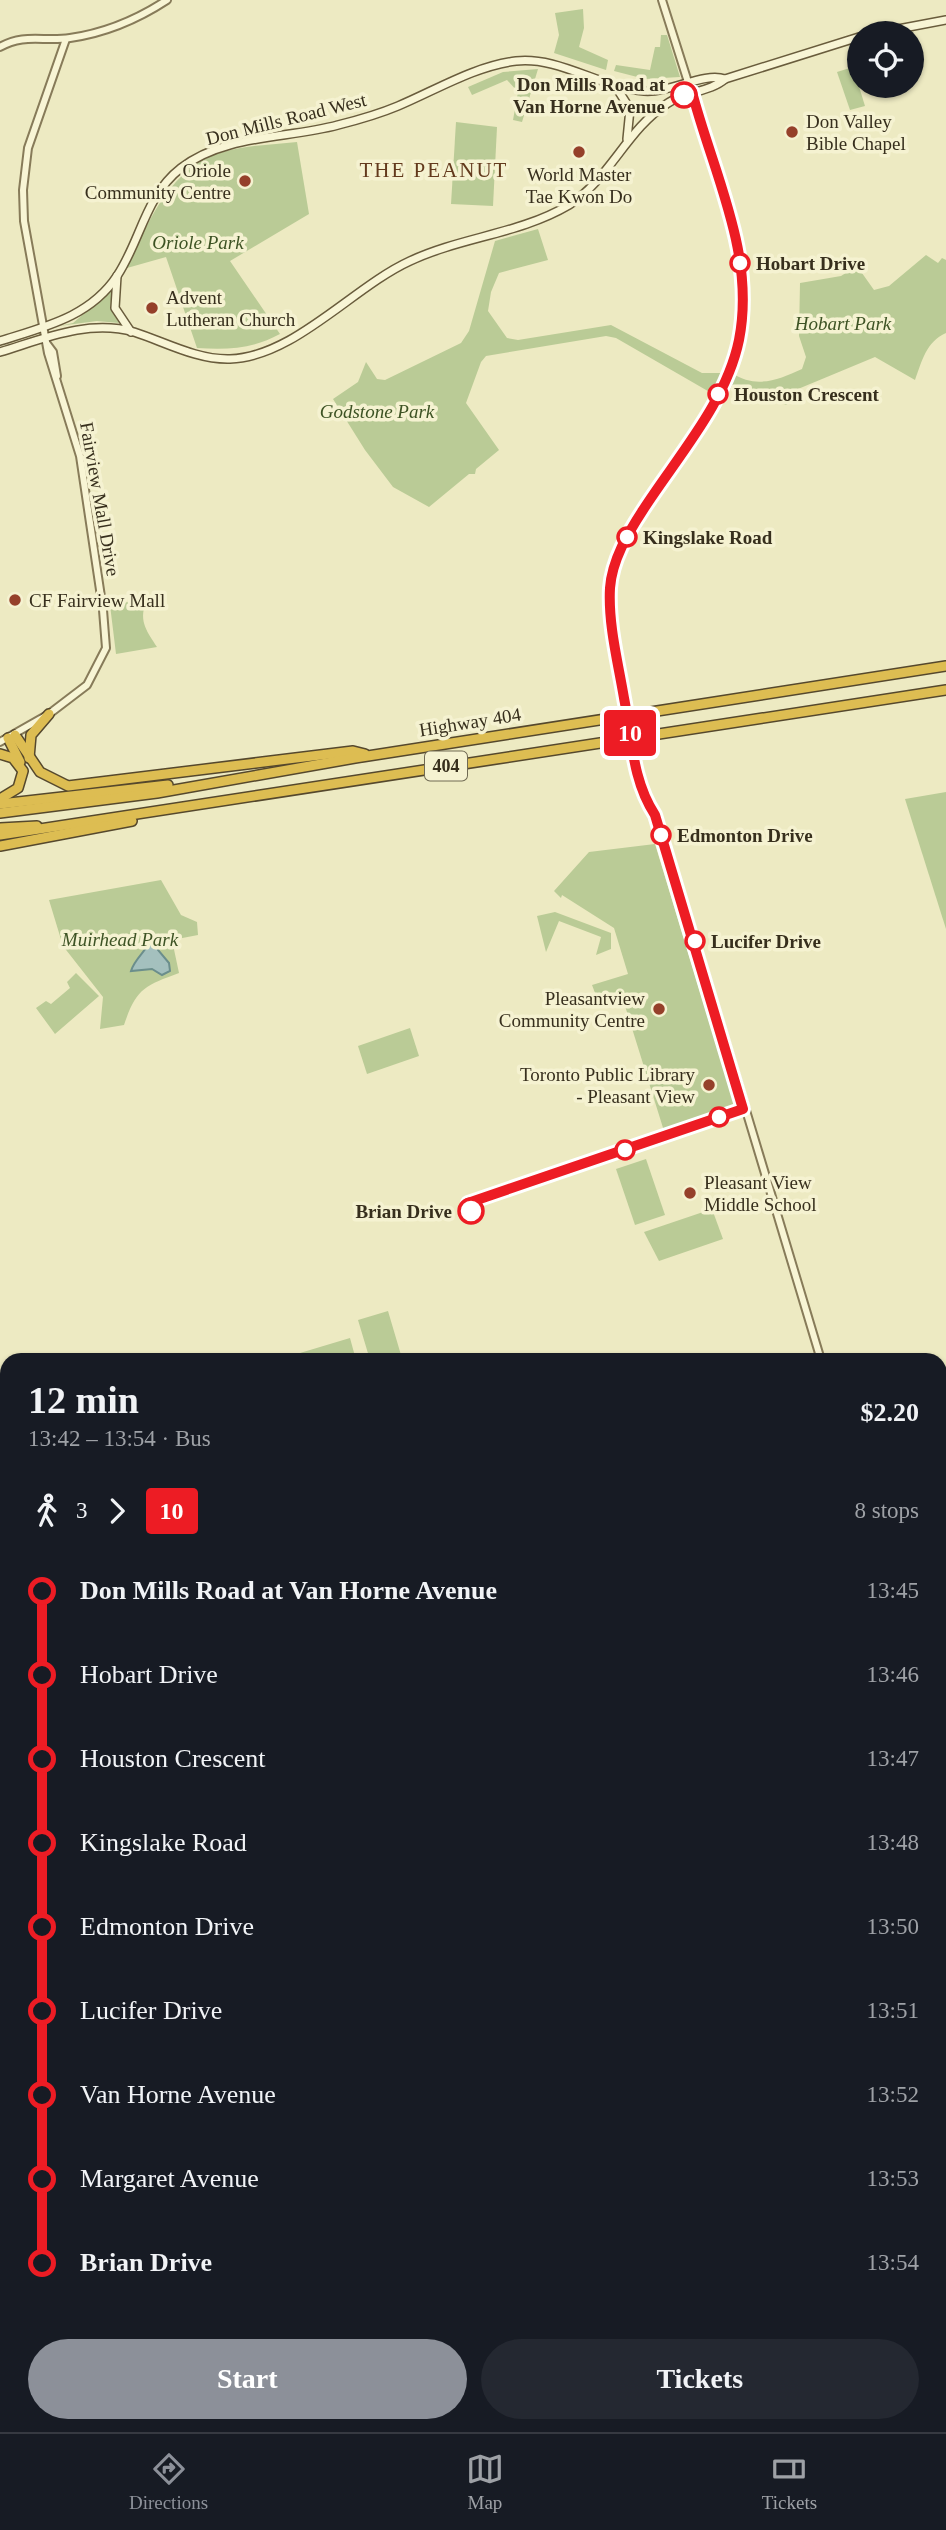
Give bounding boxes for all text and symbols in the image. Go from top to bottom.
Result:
map controls [847,21,924,98]
button: locate [847,21,924,98]
place label: Don Mills Road at Van Horne Avenue [513,74,666,117]
marker: Don Mills Road at Van Horne Avenue [671,82,697,108]
street label: Don Mills Road West [204,89,369,149]
place label: Don Valley Bible Chapel [806,111,906,154]
marker: Don Valley Bible Chapel [784,124,800,140]
marker: World Master Tae Kwon Do [571,144,587,160]
district label: THE PEANUT [360,158,508,182]
place label: Oriole Community Centre [85,160,231,203]
place label: World Master Tae Kwon Do [526,164,632,207]
marker: Oriole Community Centre [237,173,253,189]
park label: Oriole Park [152,232,244,253]
marker: Hobart Drive [730,253,750,273]
place label: Hobart Drive [756,253,865,274]
place label: Advent Lutheran Church [166,287,296,330]
marker: Advent Lutheran Church [144,300,160,316]
park label: Hobart Park [794,313,892,334]
marker: Houston Crescent [708,384,728,404]
place label: Houston Crescent [734,384,879,405]
park label: Godstone Park [320,401,435,422]
street label: Fairview Mall Drive [76,420,124,578]
marker: Kingslake Road [617,527,637,547]
place label: Kingslake Road [643,527,773,548]
place label: CF Fairview Mall [29,590,165,611]
marker: CF Fairview Mall [7,592,23,608]
street label: Highway 404 [418,704,523,740]
line badge: 10 [598,710,662,756]
text: 10 [618,720,642,746]
road number: 404 [425,752,467,780]
marker: Edmonton Drive [651,825,671,845]
place label: Edmonton Drive [677,825,813,846]
park label: Muirhead Park [61,929,179,950]
marker: Lucifer Drive [685,931,705,951]
place label: Lucifer Drive [711,931,821,952]
place label: Pleasantview Community Centre [499,988,645,1031]
marker: Pleasantview Community Centre [651,1001,667,1017]
place label: Toronto Public Library - Pleasant View [520,1064,695,1107]
marker: Toronto Public Library - Pleasant View [701,1077,717,1093]
unlabelled marker [709,1107,729,1127]
unlabelled marker [615,1140,635,1160]
place label: Pleasant View Middle School [704,1172,816,1215]
marker: Pleasant View Middle School [682,1185,698,1201]
marker: Brian Drive [458,1198,484,1224]
place label: Brian Drive [355,1201,452,1222]
text: 12 min [28,1379,139,1421]
text: $2.20 [861,1398,919,1427]
text: 13:42 – 13:54 · Bus [28,1426,211,1451]
icon: walk [28,1492,66,1530]
icon: forward [98,1492,136,1530]
text: 3 [76,1498,88,1523]
text: 10 [160,1498,184,1524]
text: 8 stops [854,1498,919,1523]
text: Don Mills Road at Van Horne Avenue [80,1576,497,1605]
text: 13:45 [867,1578,919,1603]
text: Hobart Drive [80,1660,218,1689]
text: 13:46 [867,1662,919,1687]
text: Houston Crescent [80,1744,266,1773]
text: 13:47 [867,1746,919,1771]
text: Kingslake Road [80,1828,247,1857]
text: 13:48 [867,1830,919,1855]
text: Edmonton Drive [80,1912,254,1941]
text: 13:50 [867,1914,919,1939]
text: Lucifer Drive [80,1996,222,2025]
text: 13:51 [867,1998,919,2023]
text: Van Horne Avenue [80,2080,276,2109]
text: 13:52 [867,2082,919,2107]
text: Margaret Avenue [80,2164,259,2193]
text: 13:53 [867,2166,919,2191]
text: Brian Drive [80,2248,212,2277]
text: 13:54 [867,2250,919,2275]
button: Start [28,2339,467,2419]
button: Tickets [481,2339,919,2419]
tab: Directions [129,2450,208,2514]
tab: Map [466,2450,504,2514]
tab: Tickets [762,2450,817,2514]

